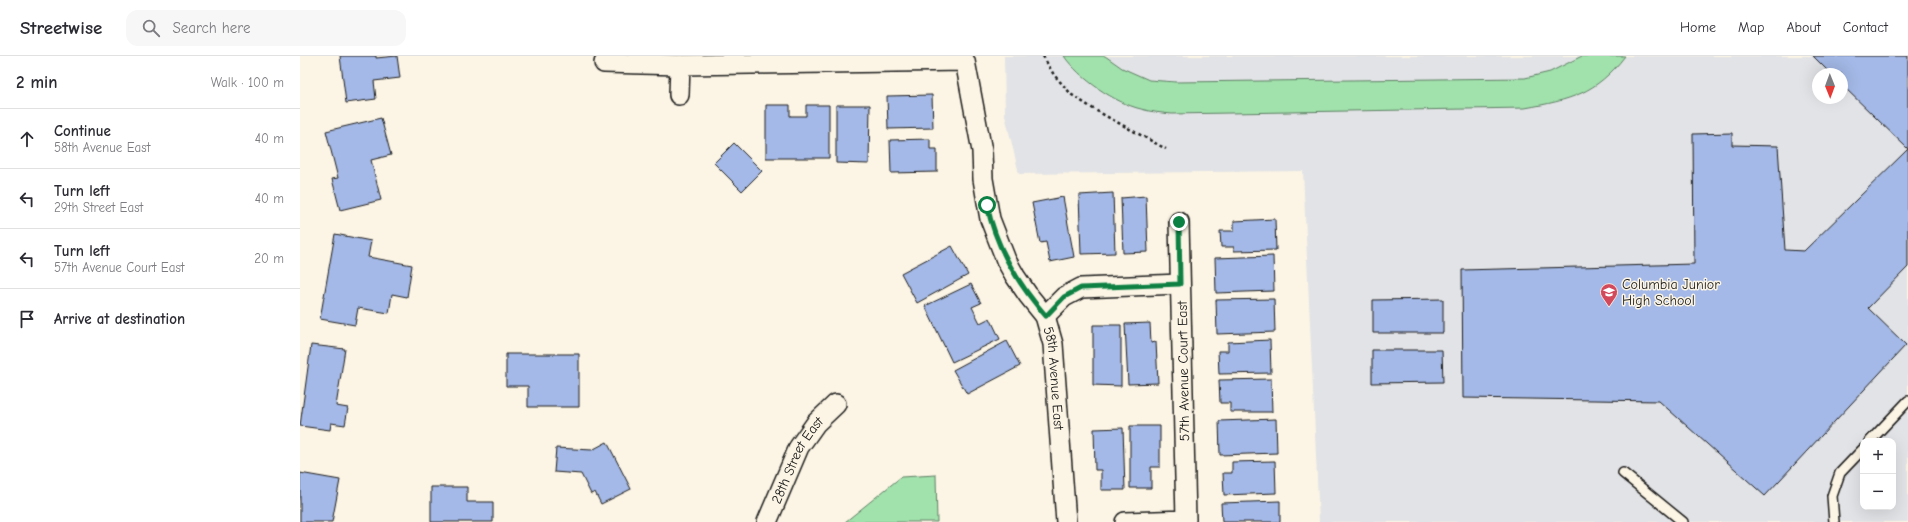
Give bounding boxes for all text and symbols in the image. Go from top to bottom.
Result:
search box [126,10,406,46]
text: Streetwise [20,17,102,39]
icon: search [140,17,162,39]
text: Search here [172,19,250,37]
text: Home [1680,19,1716,36]
text: Map [1738,19,1764,36]
text: About [1786,19,1821,36]
text: Contact [1843,19,1888,36]
north arrow [1812,68,1848,104]
text: 2 min [16,73,57,92]
text: Walk · 100 m [211,75,284,90]
text: Continue [54,122,111,140]
icon: ahead [16,128,38,150]
text: 40 m [255,131,284,146]
text: 58th Avenue East [54,140,150,155]
text: Turn left [54,182,110,200]
icon: left [16,188,38,210]
text: 40 m [255,191,284,206]
route start [978,196,996,214]
text: 29th Street East [54,200,143,215]
route end [1170,213,1188,231]
text: Turn left [54,242,110,260]
icon: left [16,248,38,270]
text: 20 m [254,251,284,266]
text: 57th Avenue Court East [54,260,185,275]
place label: Columbia Junior High School [1622,276,1720,309]
school or university icon: Columbia Junior High School [1599,282,1619,307]
street label: 57th Avenue Court East [1174,300,1193,441]
icon: arrive [16,308,38,330]
text: Arrive at destination [54,310,185,328]
street label: 58th Avenue East [1039,325,1067,432]
street label: 28th Street East [768,412,827,506]
map controls [1860,438,1896,510]
button: + [1860,438,1896,474]
button: − [1860,474,1896,510]

